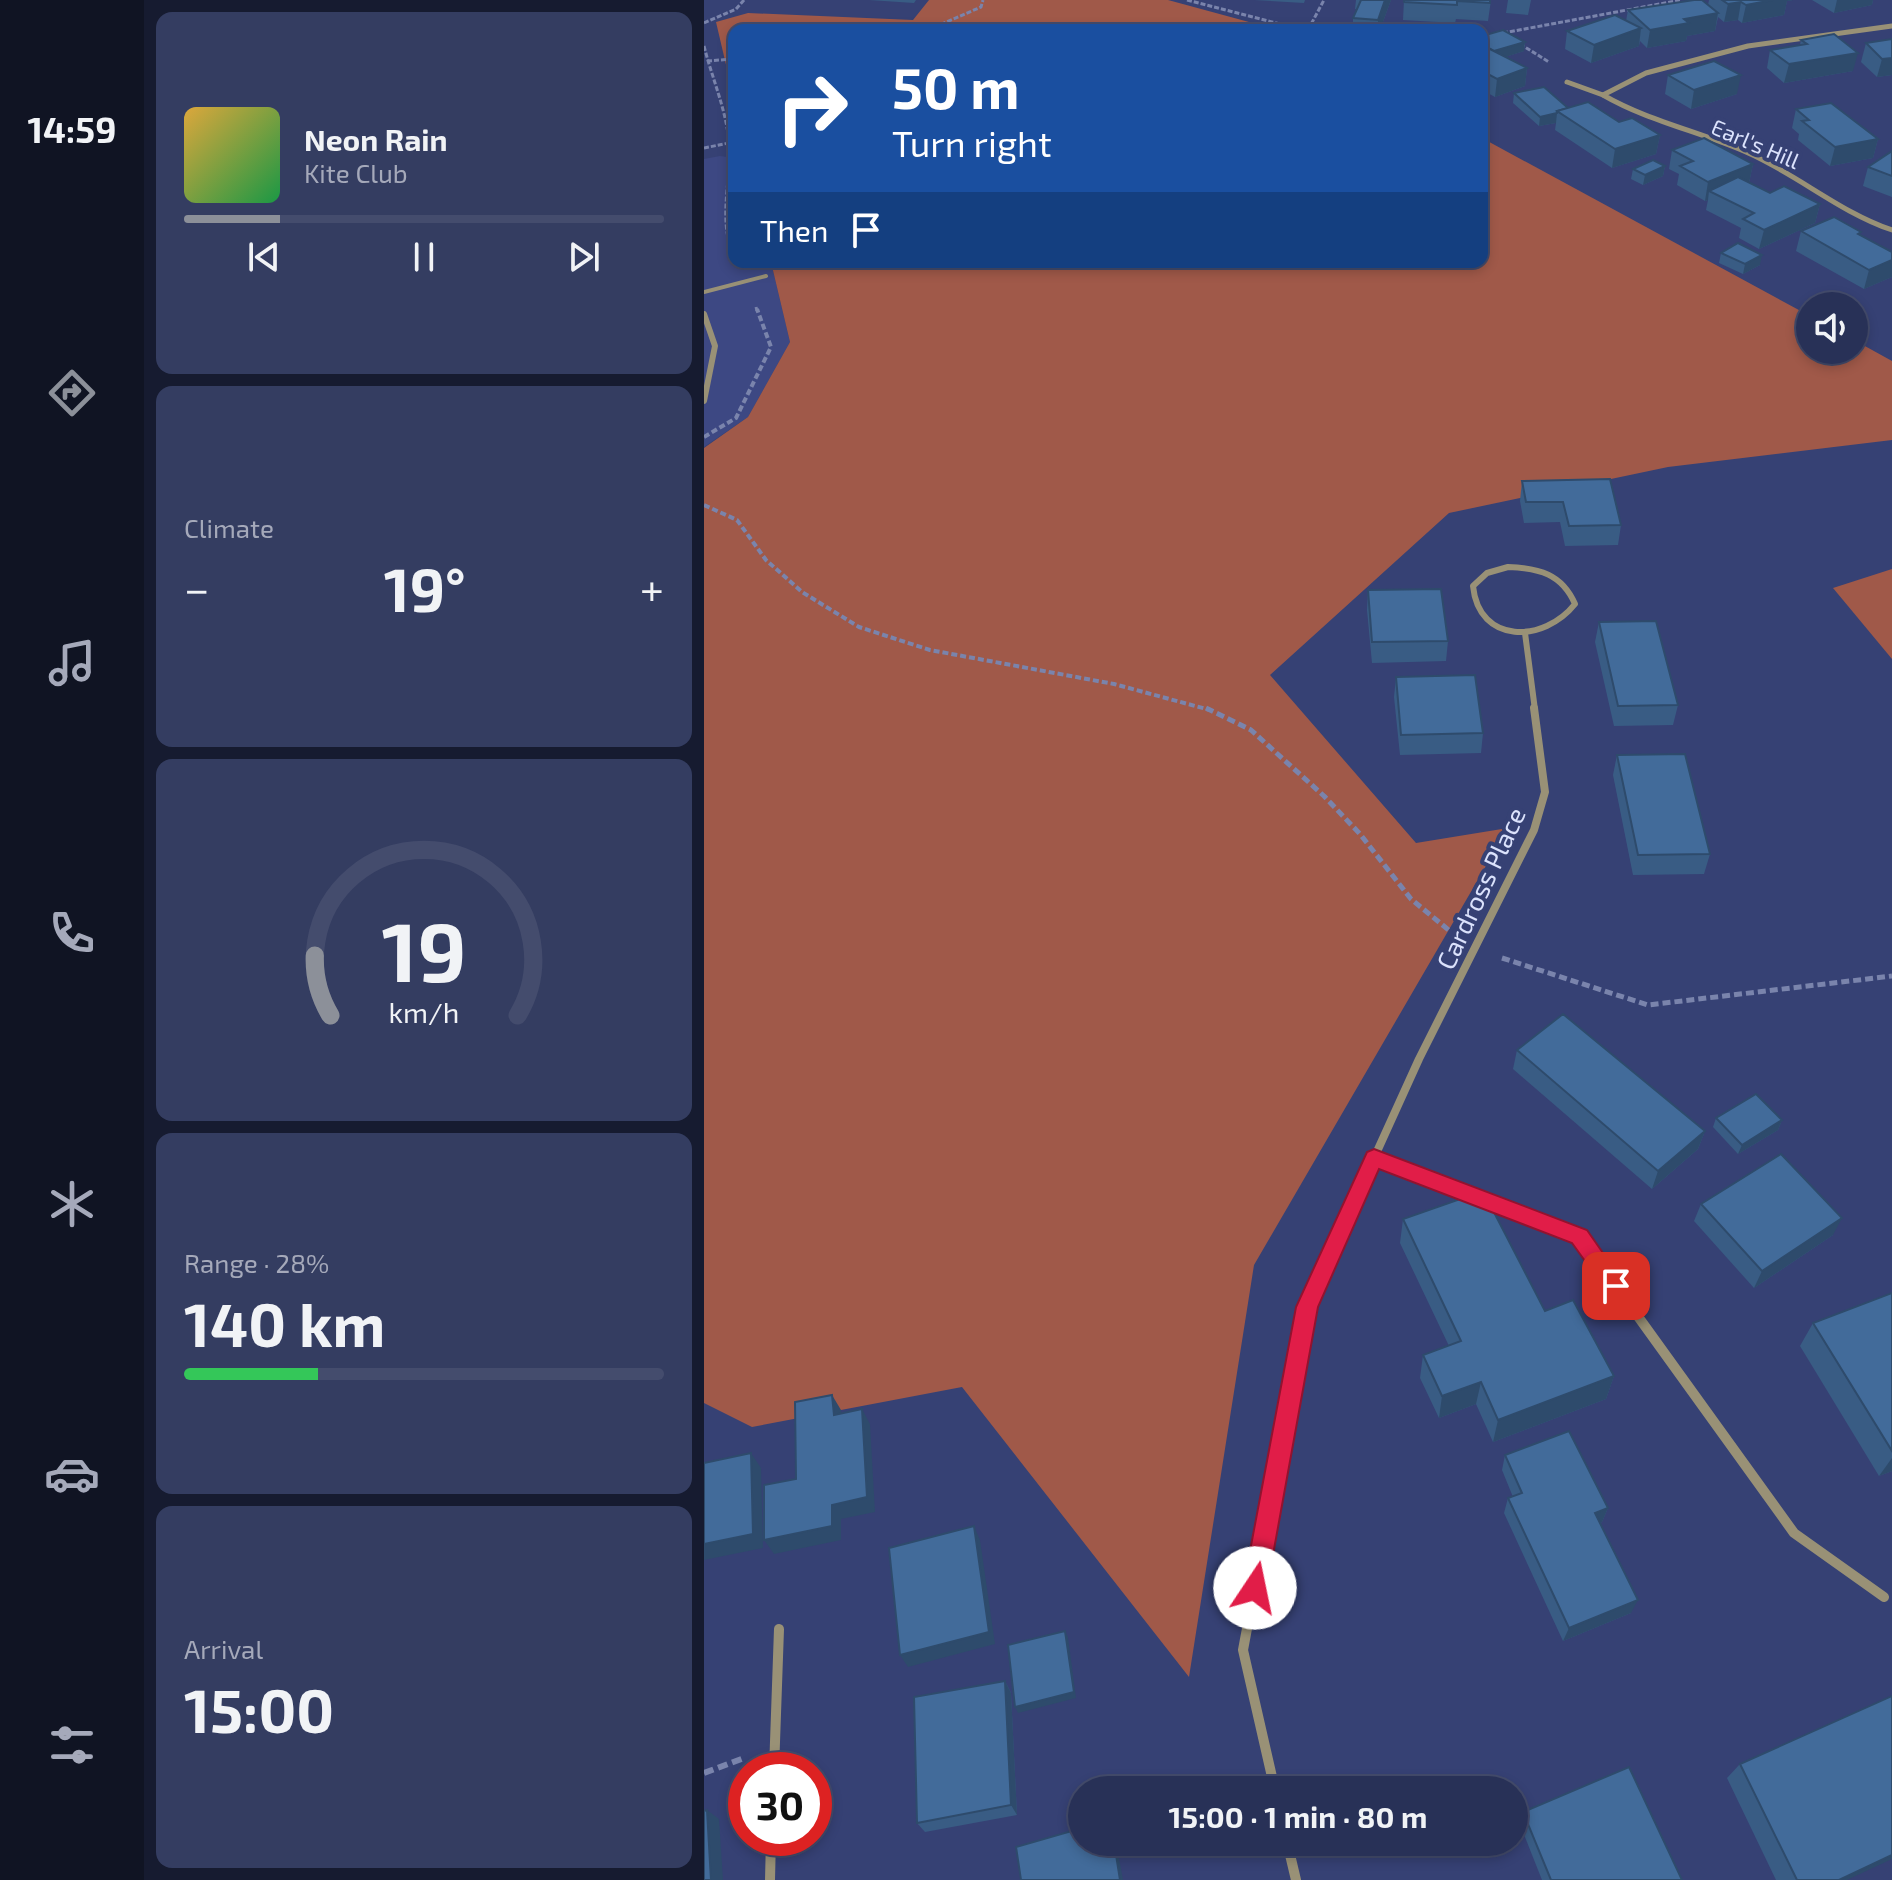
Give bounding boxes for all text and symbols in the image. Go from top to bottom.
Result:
text: 50 m [892,53,1020,120]
icon: right [760,56,864,160]
text: 14:59 [28,107,116,150]
street label: Earl's Hill [1708,113,1804,173]
text: Neon Rain [304,121,448,157]
text: Turn right [892,121,1052,164]
text: Kite Club [304,157,408,188]
icon: arrive [844,208,888,252]
text: Then [760,212,828,248]
icon: previous [242,235,286,279]
icon: pause [402,235,446,279]
icon: next [562,235,606,279]
map controls [1796,292,1868,364]
button: sound [1796,292,1868,364]
icon: directions [44,365,100,421]
text: Climate [184,512,274,543]
text: 19° [384,552,466,624]
text: − [184,561,210,614]
text: + [640,561,664,614]
icon: music [44,635,100,691]
street label: Cardross Place [1429,802,1531,974]
text: 19 [381,899,467,999]
icon: phone [44,905,100,961]
text: km/h [389,994,459,1029]
icon: climate [44,1176,100,1232]
text: Range · 28% [184,1247,329,1278]
pin [1582,1252,1650,1320]
icon: arrive [1594,1264,1638,1308]
text: 140 km [184,1287,385,1359]
icon: car [44,1446,100,1502]
position arrow [1213,1546,1297,1630]
text: Arrival [184,1633,263,1664]
text: 15:00 [184,1673,334,1745]
icon: filters [44,1717,100,1773]
speed limit sign: 30 [728,1752,832,1856]
text: 15:00 · 1 min · 80 m [1169,1798,1427,1834]

